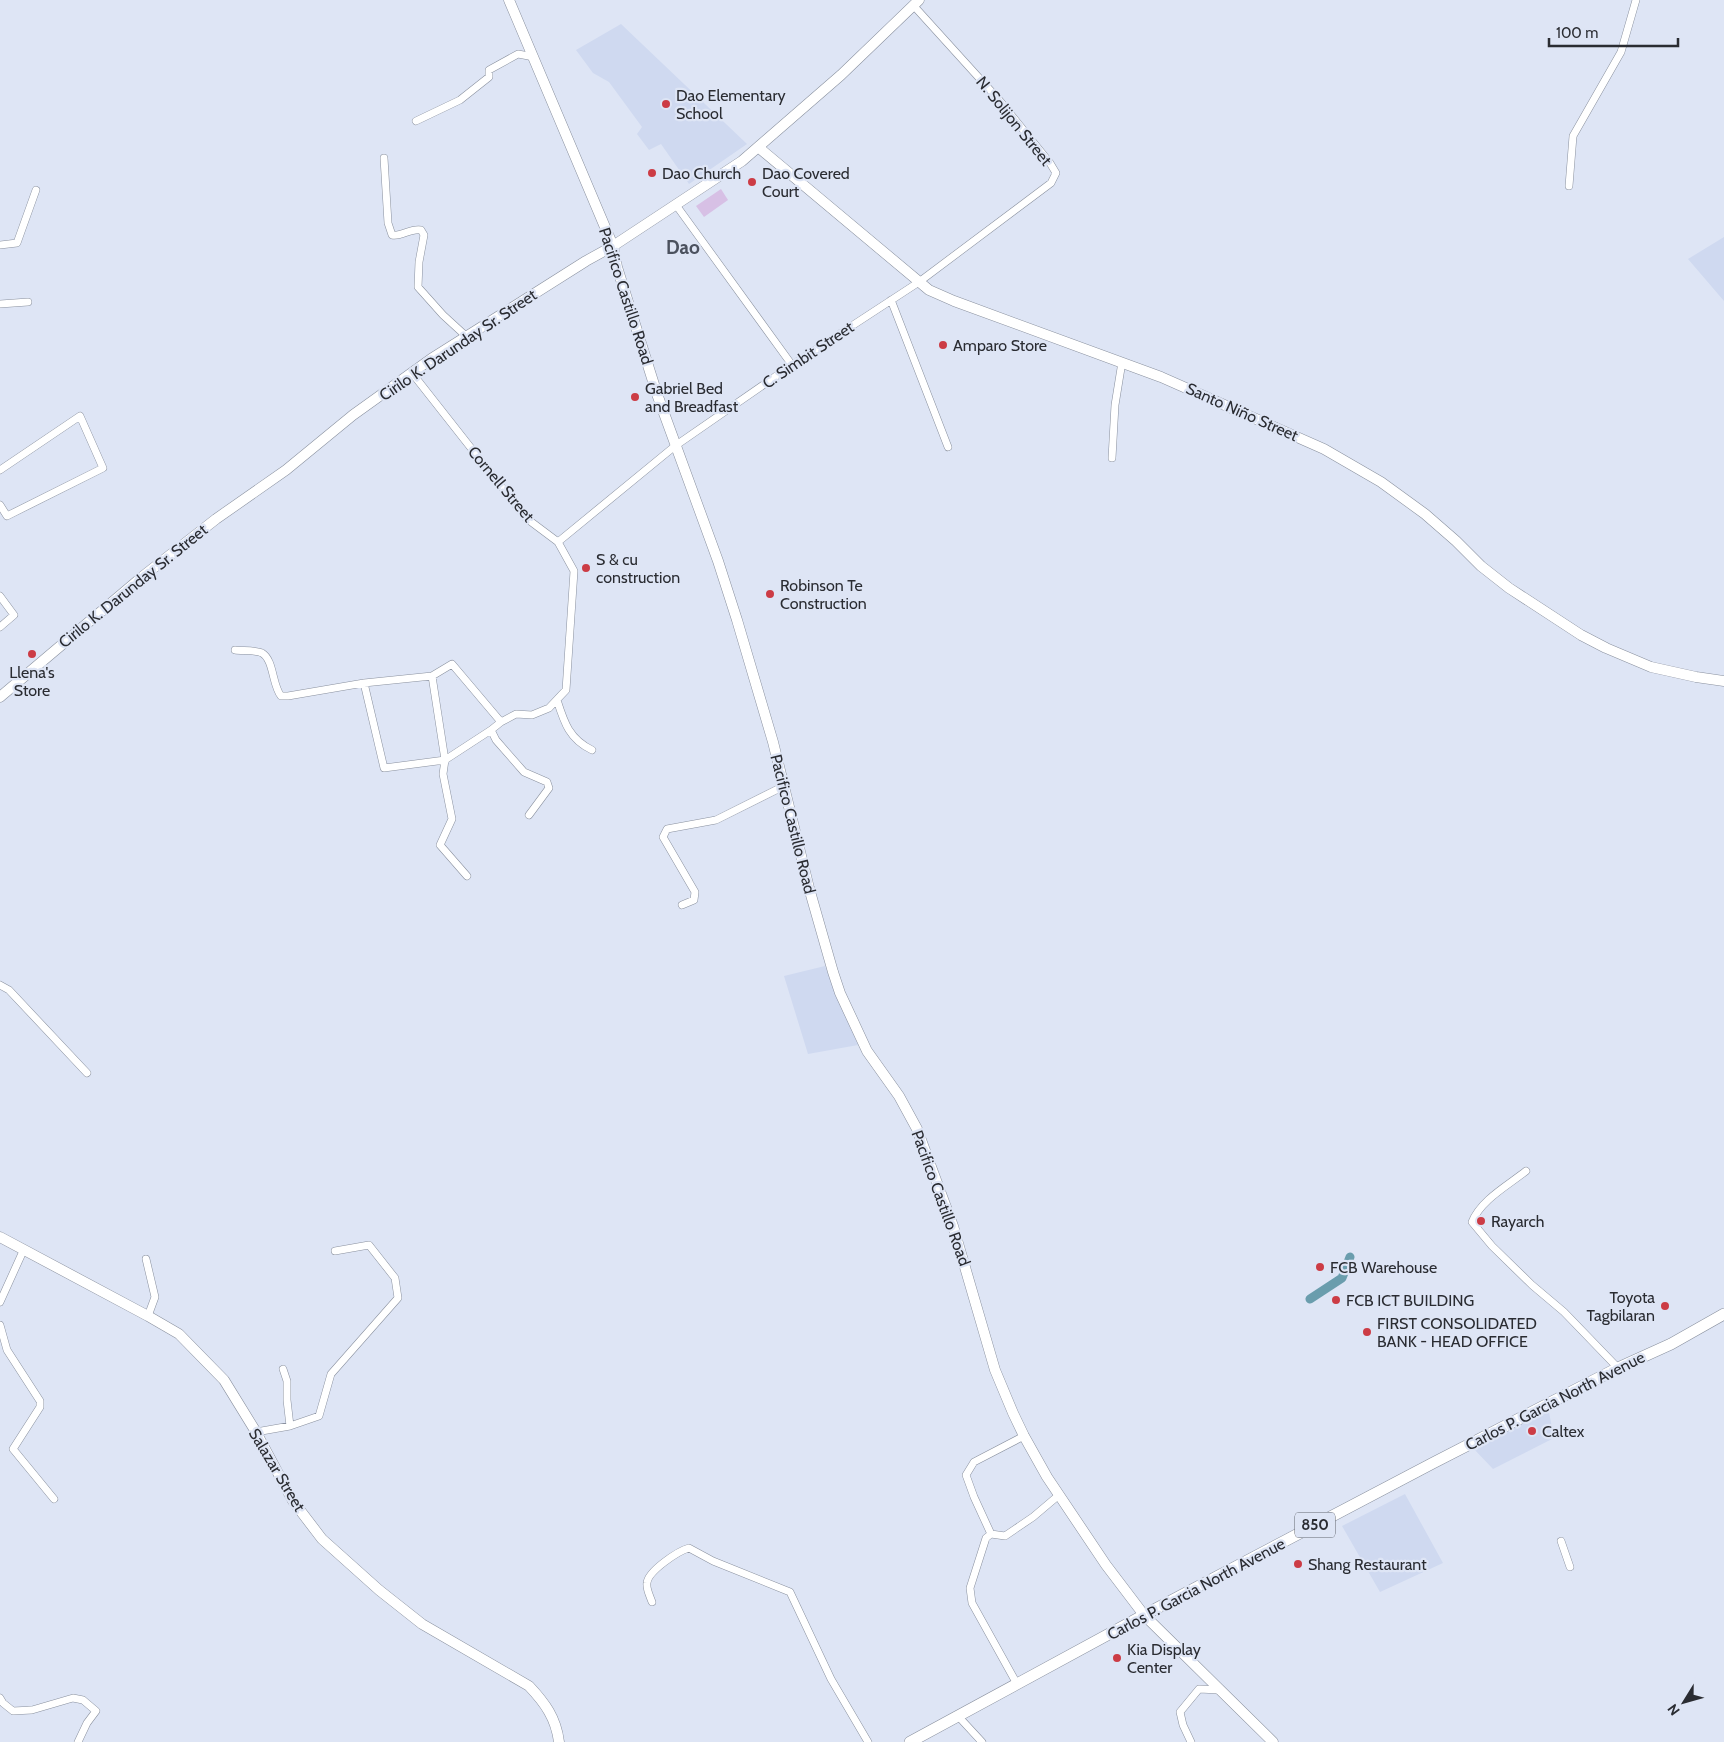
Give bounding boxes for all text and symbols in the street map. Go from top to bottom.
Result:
scale bar [1549,15,1678,47]
text: 100 m [1556,24,1598,42]
street label: N. Solijon Street [972,73,1056,170]
place label: Dao Elementary School [676,86,786,123]
marker: Dao Elementary School [660,98,672,110]
place label: Dao Church [662,164,741,183]
place label: Dao Covered Court [762,164,850,201]
marker: Dao Church [646,167,658,179]
marker: Dao Covered Court [746,176,758,188]
street label: Pacifico Castillo Road [595,225,657,367]
district label: Dao [666,236,700,259]
street label: Cirilo K. Darunday Sr. Street [376,285,541,405]
street label: C. Simbit Street [759,317,858,392]
place label: Amparo Store [953,336,1047,355]
marker: Amparo Store [937,339,949,351]
place label: Gabriel Bed and Breadfast [645,379,739,416]
street label: Santo Niño Street [1183,379,1301,445]
marker: Gabriel Bed and Breadfast [629,391,641,403]
street label: Cornell Street [464,442,539,526]
street label: Cirilo K. Darunday Sr. Street [55,520,212,652]
place label: S & cu construction [596,550,680,587]
marker: S & cu construction [580,562,592,574]
place label: Robinson Te Construction [780,576,867,613]
marker: Robinson Te Construction [764,588,776,600]
marker: Llena's Store [26,648,38,660]
place label: Llena's Store [9,663,55,700]
street label: Pacifico Castillo Road [766,752,820,896]
street label: Pacifico Castillo Road [908,1128,974,1268]
place label: Rayarch [1491,1212,1544,1231]
marker: Rayarch [1475,1215,1487,1227]
place label: FCB Warehouse [1330,1258,1437,1277]
marker: FCB Warehouse [1314,1261,1326,1273]
place label: Toyota Tagbilaran [1587,1288,1655,1325]
place label: FCB ICT BUILDING [1346,1291,1474,1310]
marker: FCB ICT BUILDING [1330,1294,1342,1306]
marker: Toyota Tagbilaran [1659,1300,1671,1312]
place label: FIRST CONSOLIDATED BANK - HEAD OFFICE [1377,1314,1537,1351]
marker: FIRST CONSOLIDATED BANK - HEAD OFFICE [1361,1326,1373,1338]
street label: Carlos P. Garcia North Avenue [1462,1347,1648,1455]
place label: Caltex [1542,1422,1585,1441]
street label: Salazar Street [245,1425,310,1515]
marker: Caltex [1526,1425,1538,1437]
road number: 850 [1295,1512,1335,1538]
street label: Carlos P. Garcia North Avenue [1104,1534,1288,1644]
place label: Shang Restaurant [1308,1555,1427,1574]
marker: Shang Restaurant [1292,1558,1304,1570]
place label: Kia Display Center [1127,1640,1201,1677]
marker: Kia Display Center [1111,1652,1123,1664]
north arrow [1659,1677,1709,1727]
text: N [1663,1700,1684,1719]

